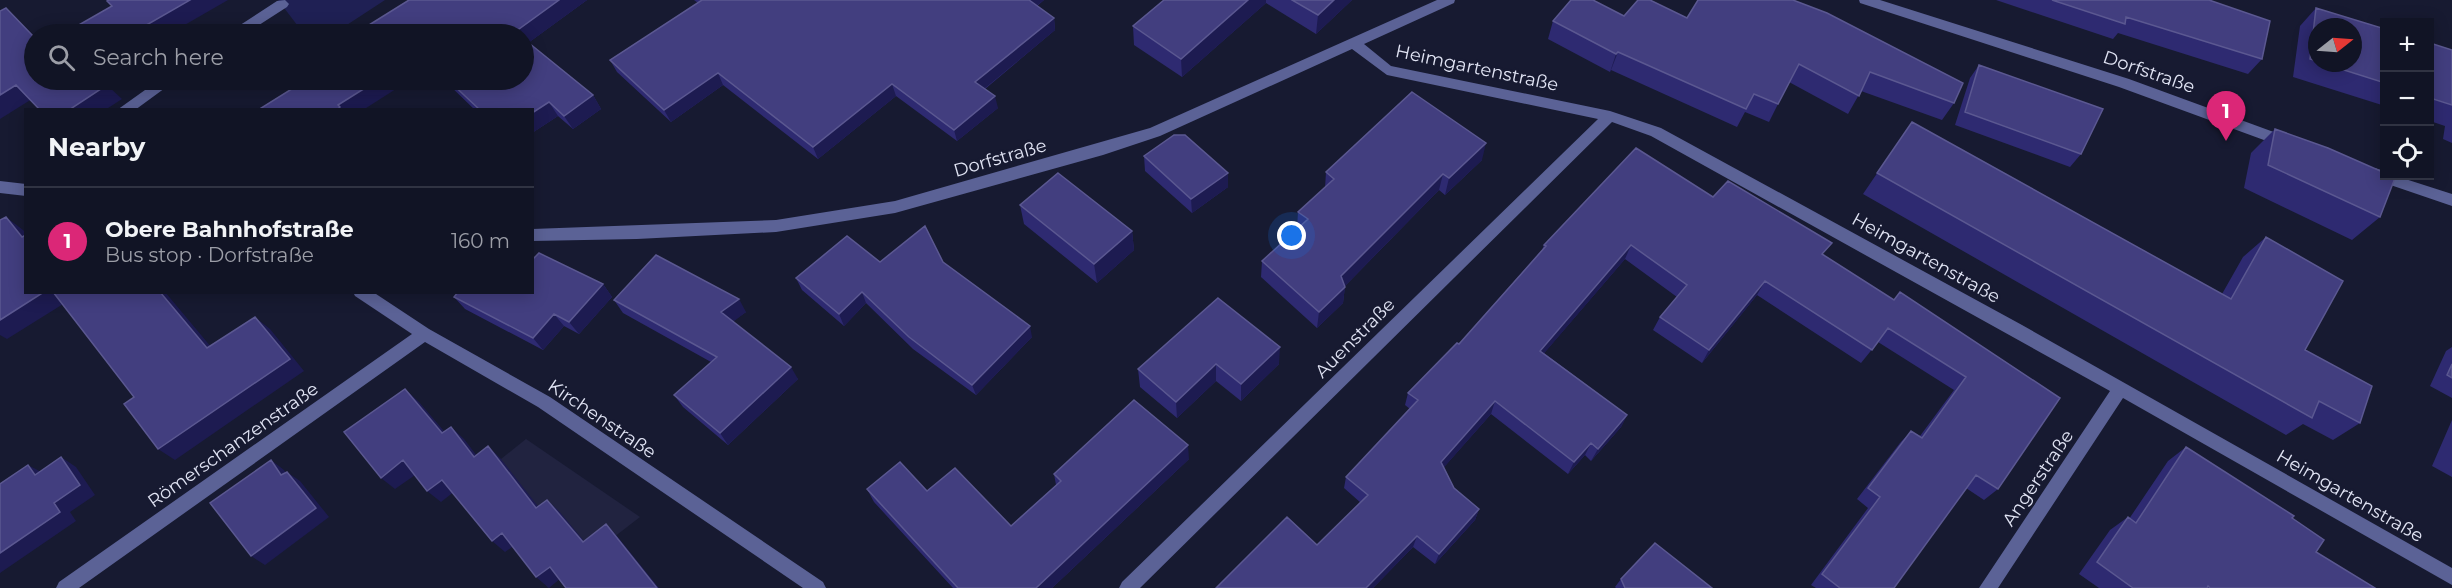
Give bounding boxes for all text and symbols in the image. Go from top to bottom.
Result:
north arrow [2308,18,2362,72]
map controls [2380,18,2434,180]
button: + [2380,18,2434,72]
search box [24,24,534,90]
street label: Heimgartenstraße [1394,40,1561,96]
icon: search [45,41,78,74]
text: Search here [93,44,224,71]
street label: Dorfstraße [2100,46,2198,98]
button: − [2380,72,2434,126]
pin: 1 [2206,92,2246,141]
button: locate [2380,126,2434,180]
text: Nearby [48,131,145,163]
street label: Dorfstraße [951,134,1049,182]
street label: Heimgartenstraße [1848,208,2004,308]
text: Obere Bahnhofstraße [105,216,354,243]
your location [1277,221,1306,250]
text: 1 [64,229,71,253]
text: 160 m [451,229,510,253]
text: Bus stop · Dorfstraße [105,243,314,267]
street label: Auenstraße [1310,293,1400,383]
street label: Kirchenstraße [544,375,660,463]
street label: Römerschanzenstraße [143,378,323,512]
street label: Angerstraße [1998,426,2078,530]
street label: Heimgartenstraße [2273,445,2427,547]

